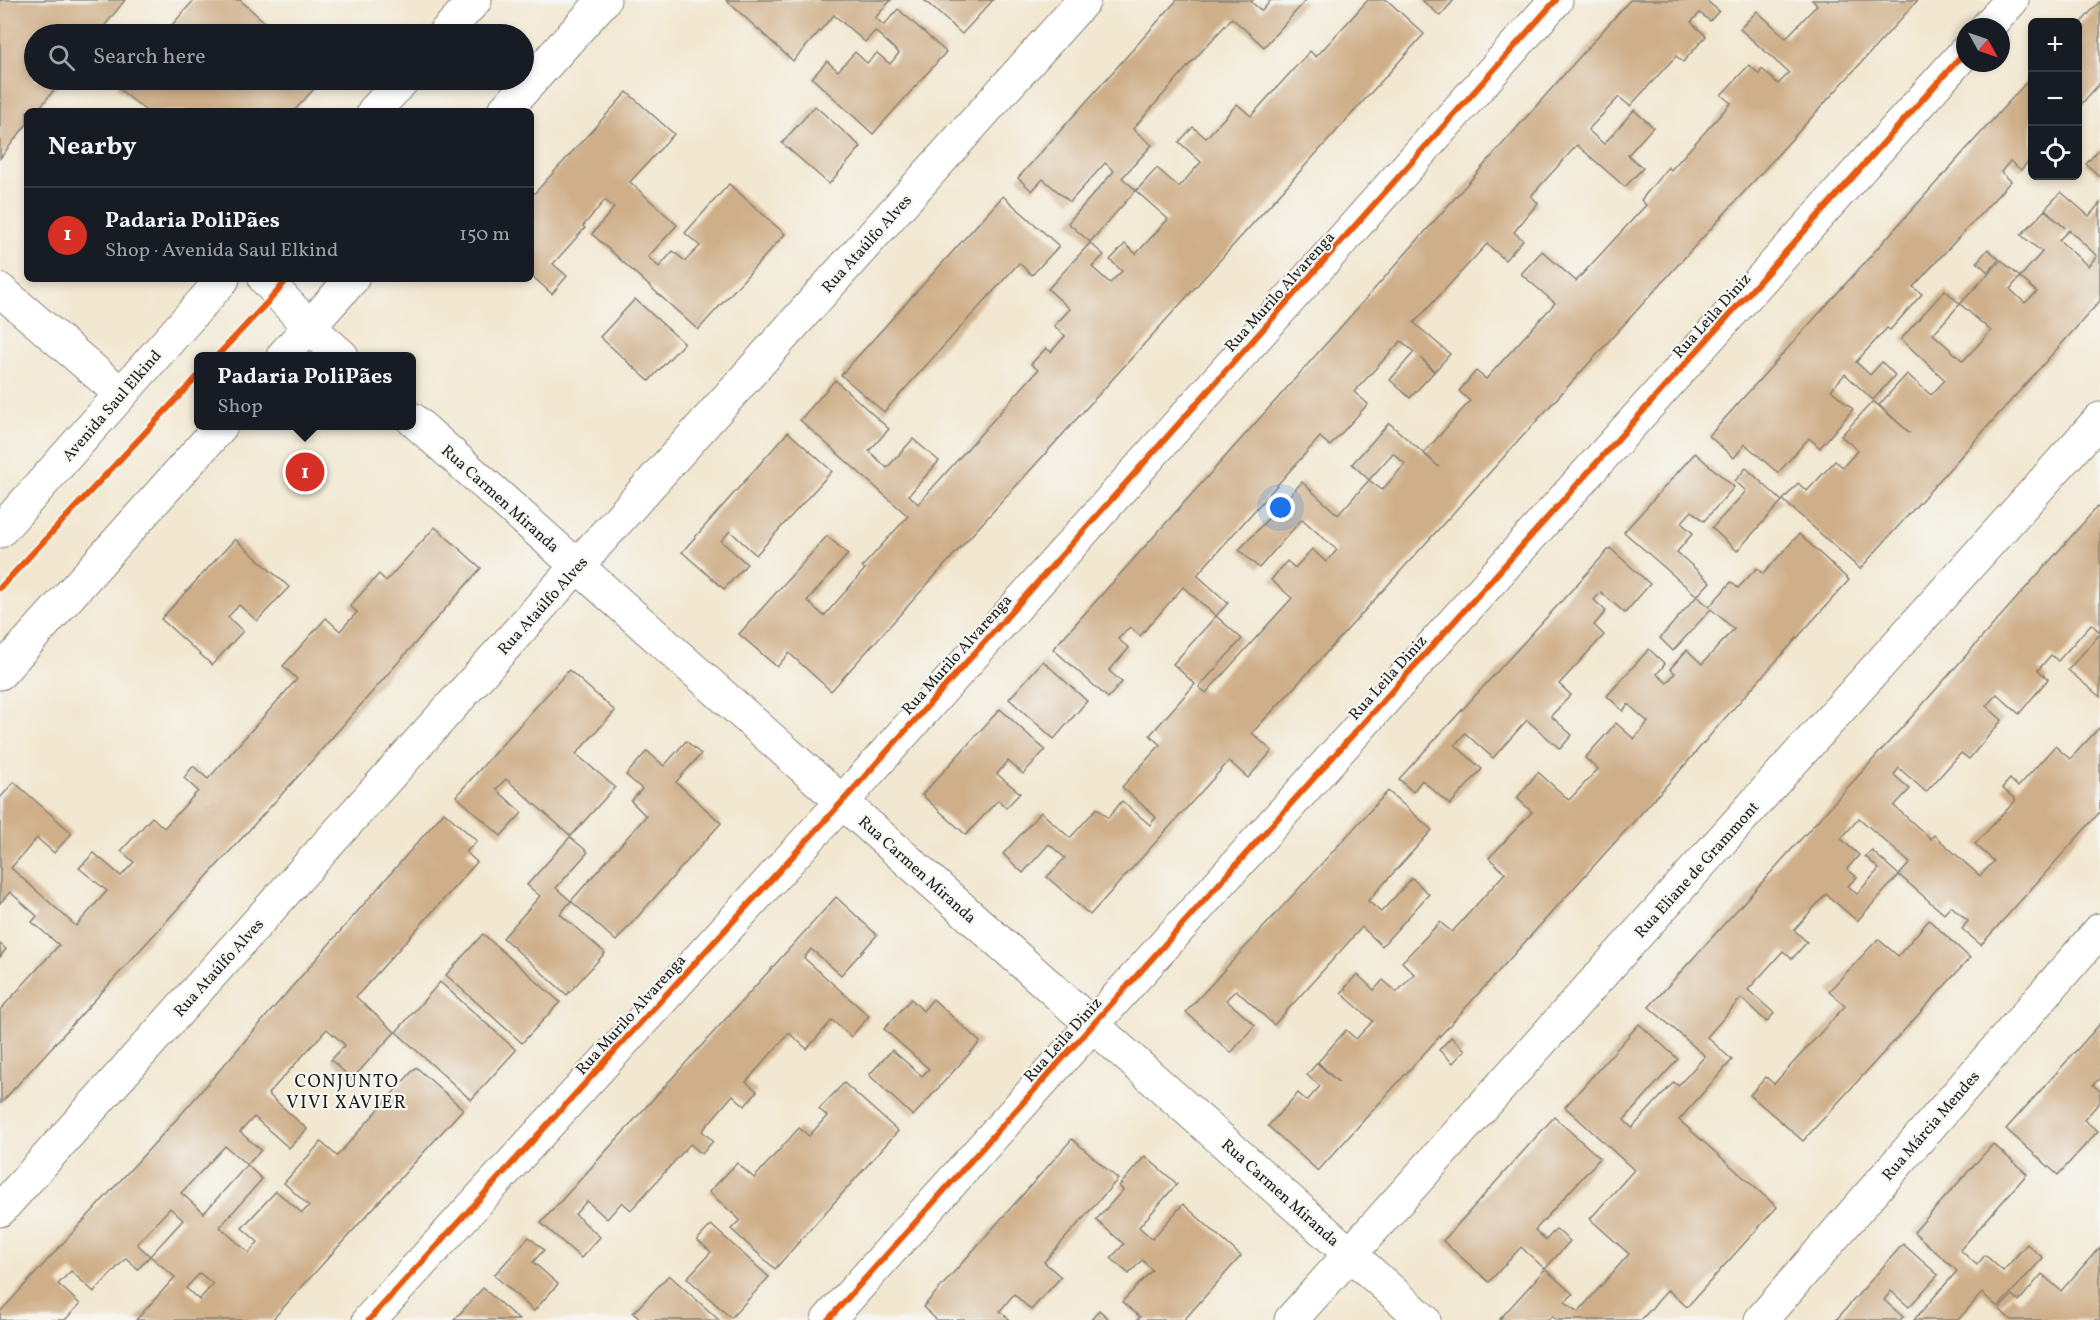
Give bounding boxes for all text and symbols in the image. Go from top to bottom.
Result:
north arrow [1956,18,2010,72]
map controls [2028,18,2082,180]
button: + [2028,18,2082,72]
search box [24,24,534,90]
icon: search [45,41,78,74]
text: Search here [93,42,206,73]
button: − [2028,72,2082,126]
button: locate [2028,126,2082,180]
text: Nearby [48,129,137,165]
street label: Rua Ataúlfo Alves [817,190,918,298]
text: Padaria PoliPães [105,206,280,237]
text: 1 [63,221,72,249]
text: 150 m [459,221,510,249]
street label: Rua Murilo Alvarenga [1220,227,1341,357]
text: Shop · Avenida Saul Elkind [105,237,338,265]
street label: Rua Leila Diniz [1668,269,1757,364]
street label: Avenida Saul Elkind [58,346,167,467]
popup [194,352,416,430]
text: Padaria PoliPães [218,362,392,393]
text: Shop [218,393,263,421]
street label: Rua Carmen Miranda [436,441,563,558]
pin: 1 [286,450,324,494]
your location [1266,493,1295,522]
street label: Rua Ataúlfo Alves [493,552,594,660]
street label: Rua Murilo Alvarenga [897,590,1018,720]
street label: Rua Leila Diniz [1344,631,1433,726]
street label: Rua Eliane de Grammont [1630,797,1765,943]
street label: Rua Carmen Miranda [853,812,980,929]
street label: Rua Ataúlfo Alves [169,914,270,1022]
street label: Rua Murilo Alvarenga [571,950,692,1080]
street label: Rua Leila Diniz [1019,993,1108,1088]
street label: Rua Márcia Mendes [1878,1067,1986,1186]
district label: CONJUNTO VIVI XAVIER [286,1070,408,1116]
street label: Rua Carmen Miranda [1216,1135,1343,1252]

